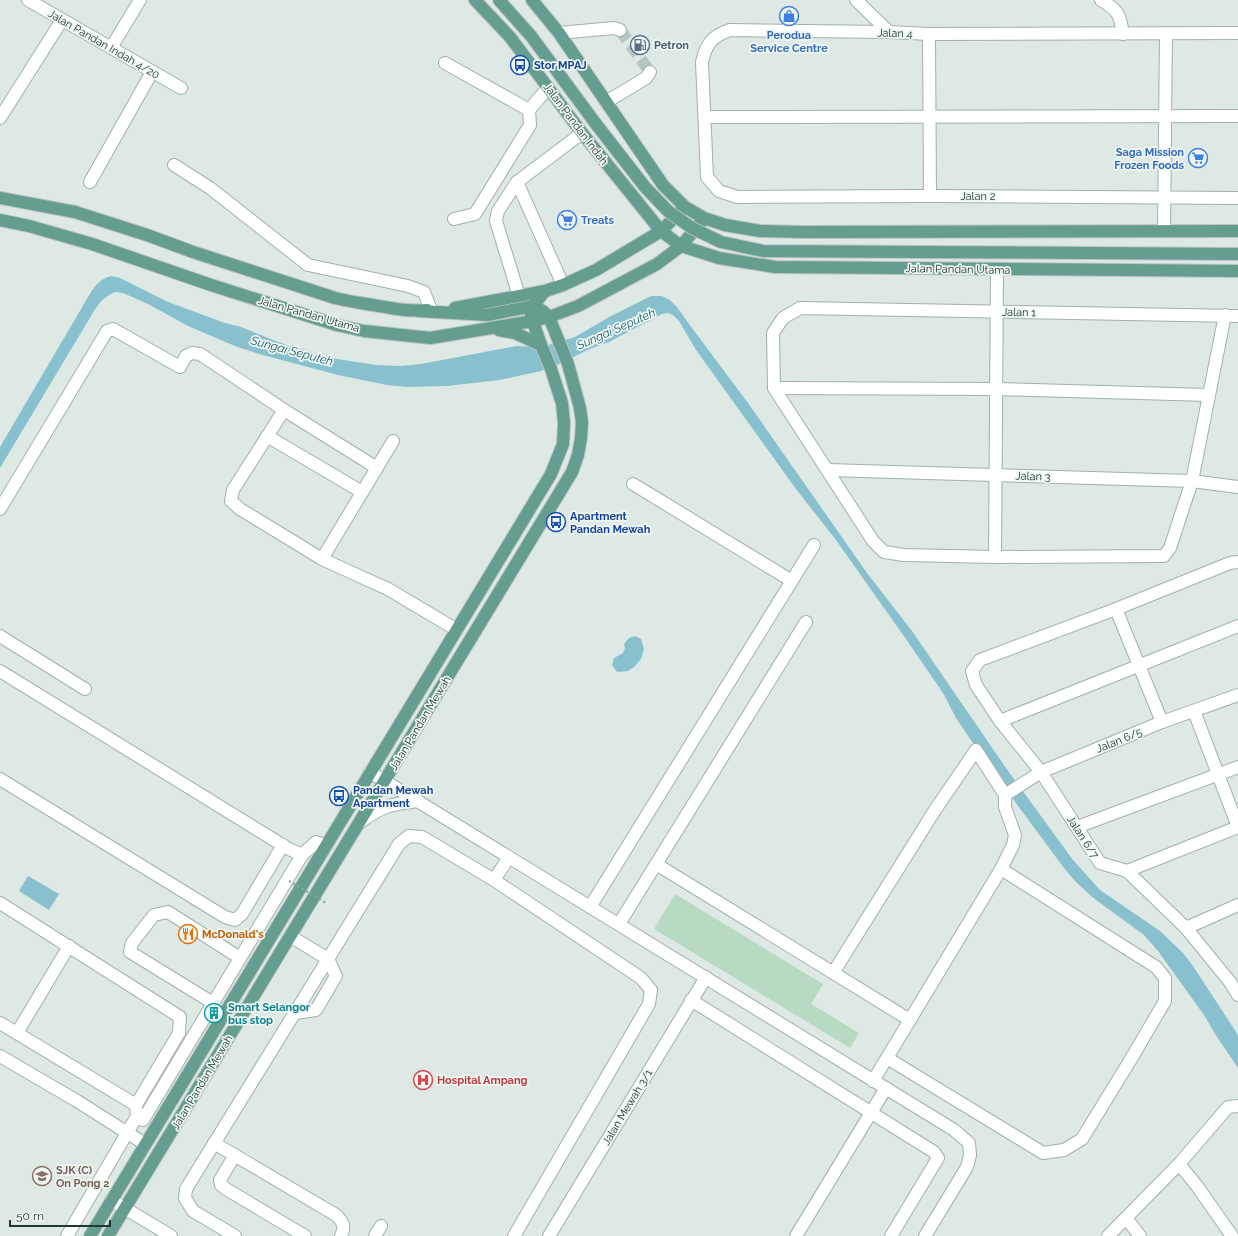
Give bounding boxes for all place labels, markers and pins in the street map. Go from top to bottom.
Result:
shop icon: Perodua Service Centre [778,5,800,27]
place label: Perodua Service Centre [750,29,828,55]
fuel station icon: Petron [629,34,651,56]
place label: Petron [654,39,689,52]
bus stop icon: Stor MPAJ [509,54,531,76]
place label: Stor MPAJ [534,59,587,72]
place label: Saga Mission Frozen Foods [1114,146,1185,172]
supermarket icon: Saga Mission Frozen Foods [1187,147,1209,169]
supermarket icon: Treats [556,209,578,231]
place label: Treats [581,214,615,227]
place label: Apartment Pandan Mewah [570,510,651,536]
bus stop icon: Apartment Pandan Mewah [545,511,567,533]
place label: Pandan Mewah Apartment [353,784,434,810]
bus stop icon: Pandan Mewah Apartment [328,785,350,807]
restaurant icon: McDonald's [177,923,199,945]
place label: McDonald's [202,928,264,941]
place label: Smart Selangor bus stop [228,1001,311,1027]
building icon: Smart Selangor bus stop [203,1002,225,1024]
hospital icon: Hospital Ampang [412,1069,434,1091]
place label: Hospital Ampang [437,1074,528,1087]
place label: SJK (C) On Pong 2 [56,1164,109,1190]
school or university icon: SJK (C) On Pong 2 [31,1165,53,1187]

